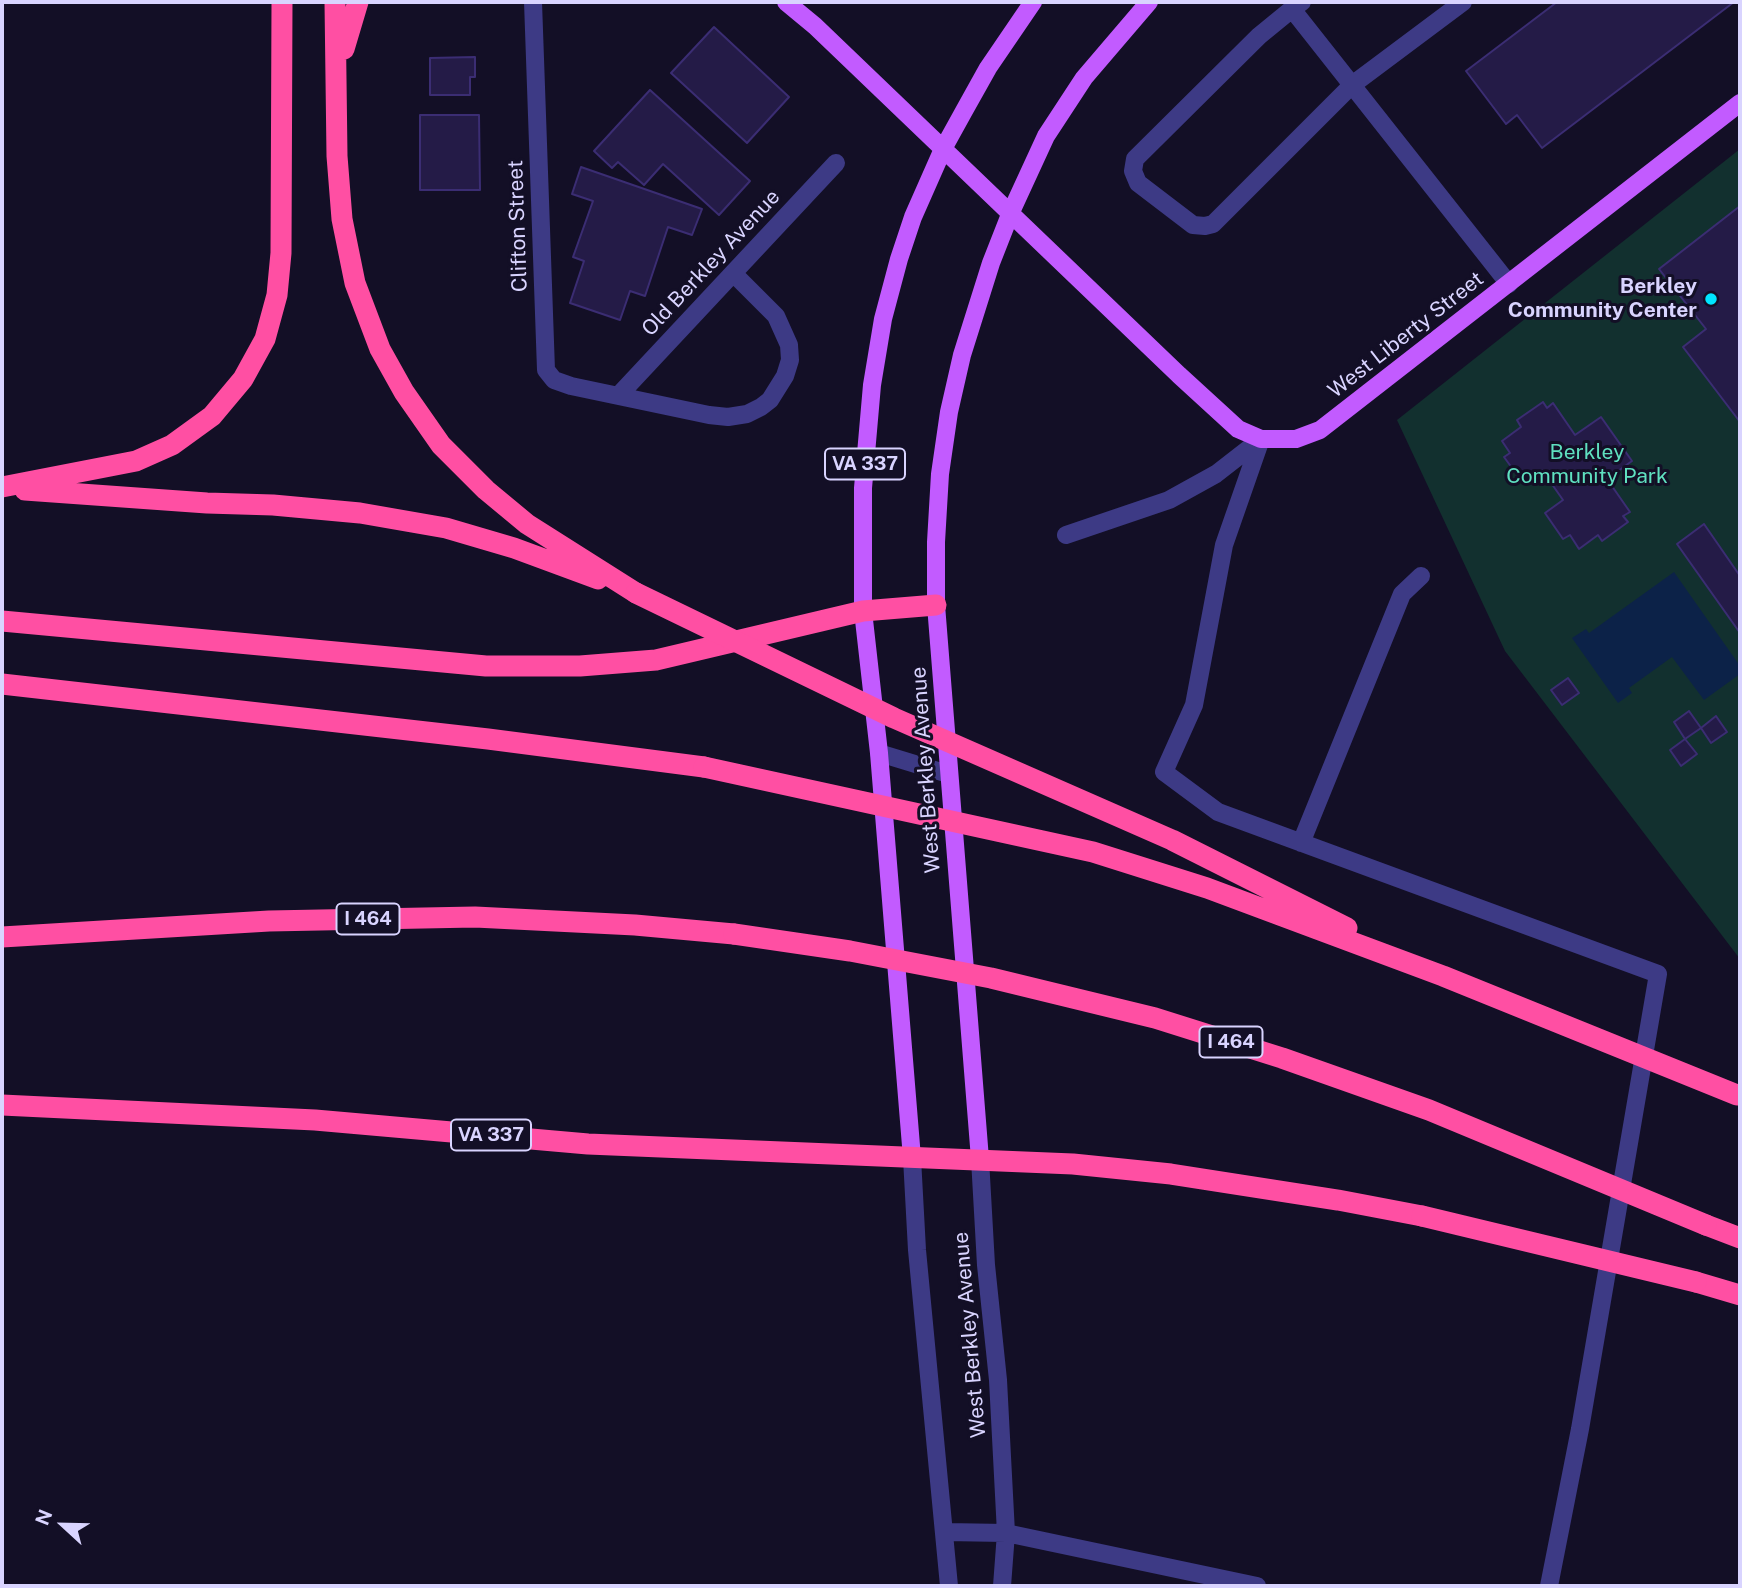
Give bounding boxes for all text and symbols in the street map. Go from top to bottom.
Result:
street label: Clifton Street [503,160,533,292]
street label: Old Berkley Avenue [637,185,785,341]
street label: West Liberty Street [1323,267,1489,403]
place label: Berkley Community Center [1508,274,1697,324]
marker: Berkley Community Center [1703,291,1719,307]
park label: Berkley Community Park [1506,440,1668,490]
road number: VA 337 [825,449,905,480]
street label: West Berkley Avenue [906,666,946,874]
road number: I 464 [336,903,400,934]
road number: I 464 [1200,1026,1262,1058]
road number: VA 337 [451,1120,531,1150]
street label: West Berkley Avenue [948,1231,992,1439]
north arrow [28,1490,98,1560]
text: N [31,1506,57,1528]

